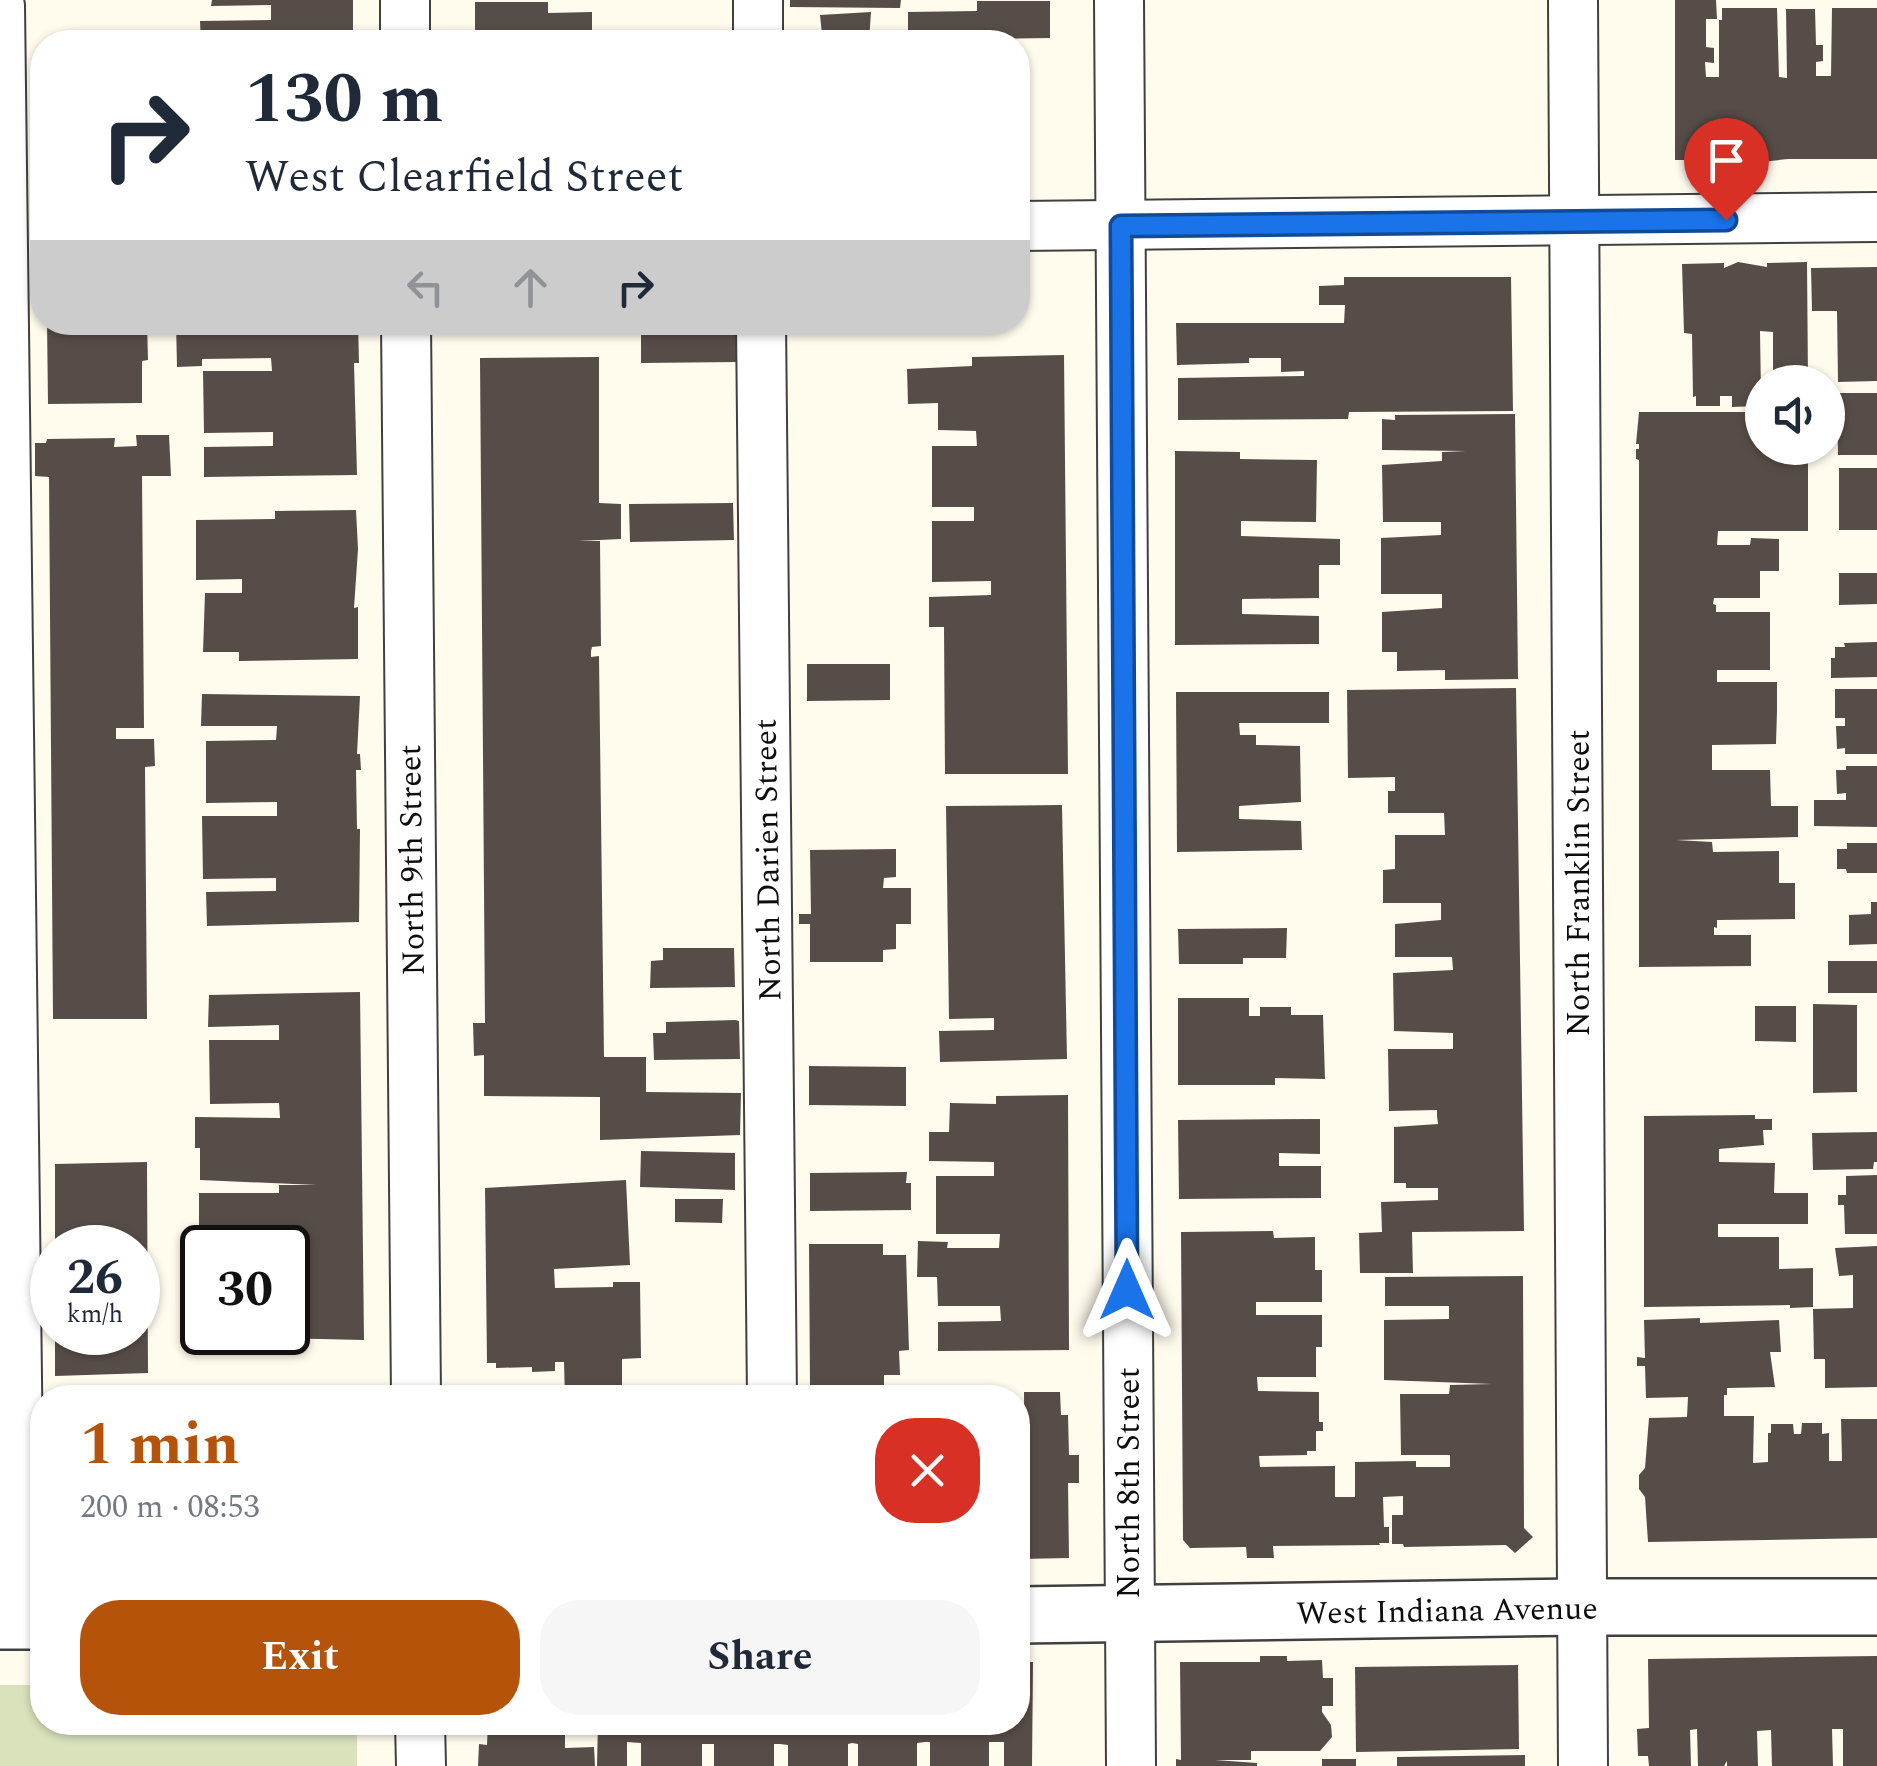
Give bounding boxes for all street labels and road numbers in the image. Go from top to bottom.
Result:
street label: North Darien Street [742,718,795,1002]
street label: North Franklin Street [1555,729,1604,1037]
street label: North 9th Street [386,744,439,976]
street label: North 8th Street [1105,1367,1154,1599]
street label: West Indiana Avenue [1296,1584,1598,1639]

